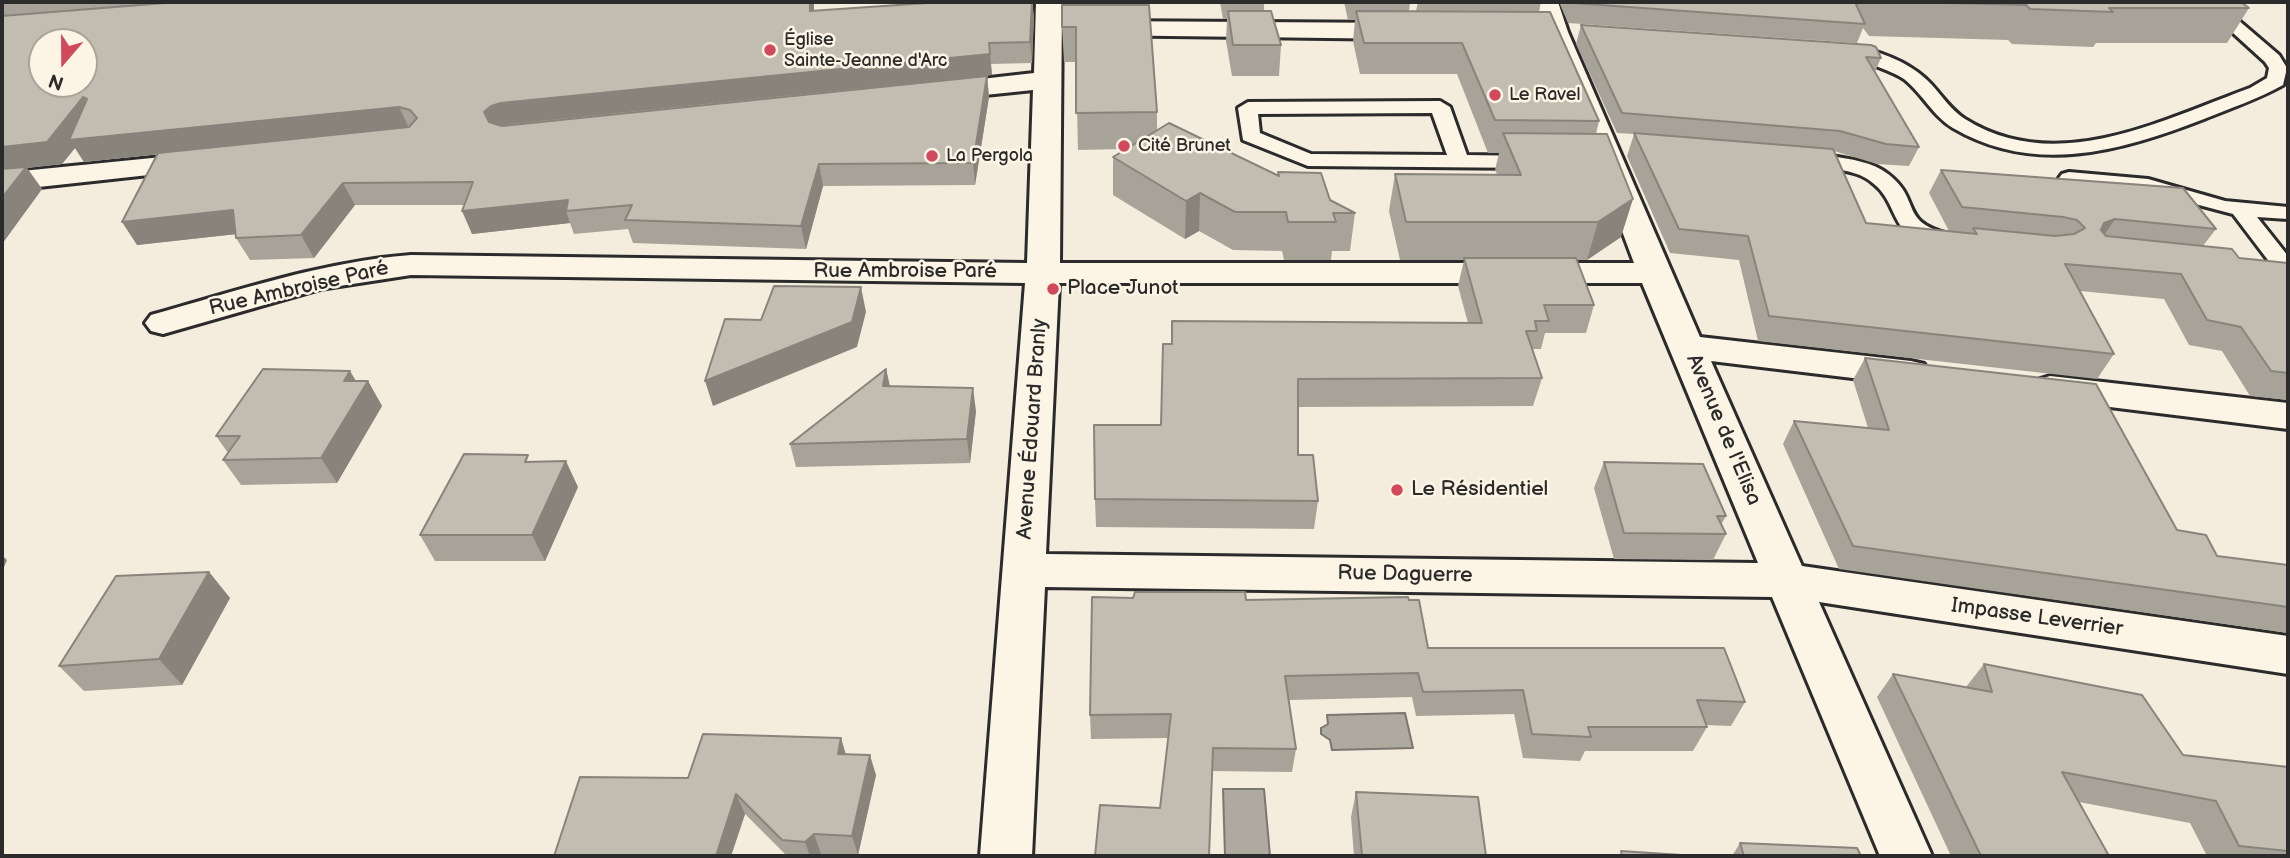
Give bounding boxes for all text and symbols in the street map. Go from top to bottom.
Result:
north arrow [28,28,98,98]
place label: Église Sainte-Jeanne d'Arc [784,29,947,72]
marker: Église Sainte-Jeanne d'Arc [762,42,778,58]
text: N [46,68,67,95]
place label: Le Ravel [1509,84,1580,106]
marker: Le Ravel [1487,87,1503,103]
place label: Cité Brunet [1138,135,1231,157]
marker: Cité Brunet [1116,138,1132,154]
place label: La Pergola [946,145,1033,167]
marker: La Pergola [924,148,940,164]
street label: Rue Ambroise Paré [207,256,391,322]
street label: Rue Ambroise Paré [813,259,997,285]
place label: Place Junot [1067,276,1179,302]
marker: Place Junot [1045,281,1061,297]
street label: Avenue Édouard Branly [1013,318,1053,540]
street label: Avenue de l'Elisa [1680,351,1766,509]
place label: Le Résidentiel [1411,477,1548,503]
marker: Le Résidentiel [1389,482,1405,498]
street label: Rue Daguerre [1337,561,1473,589]
street label: Impasse Leverrier [1950,593,2124,643]

